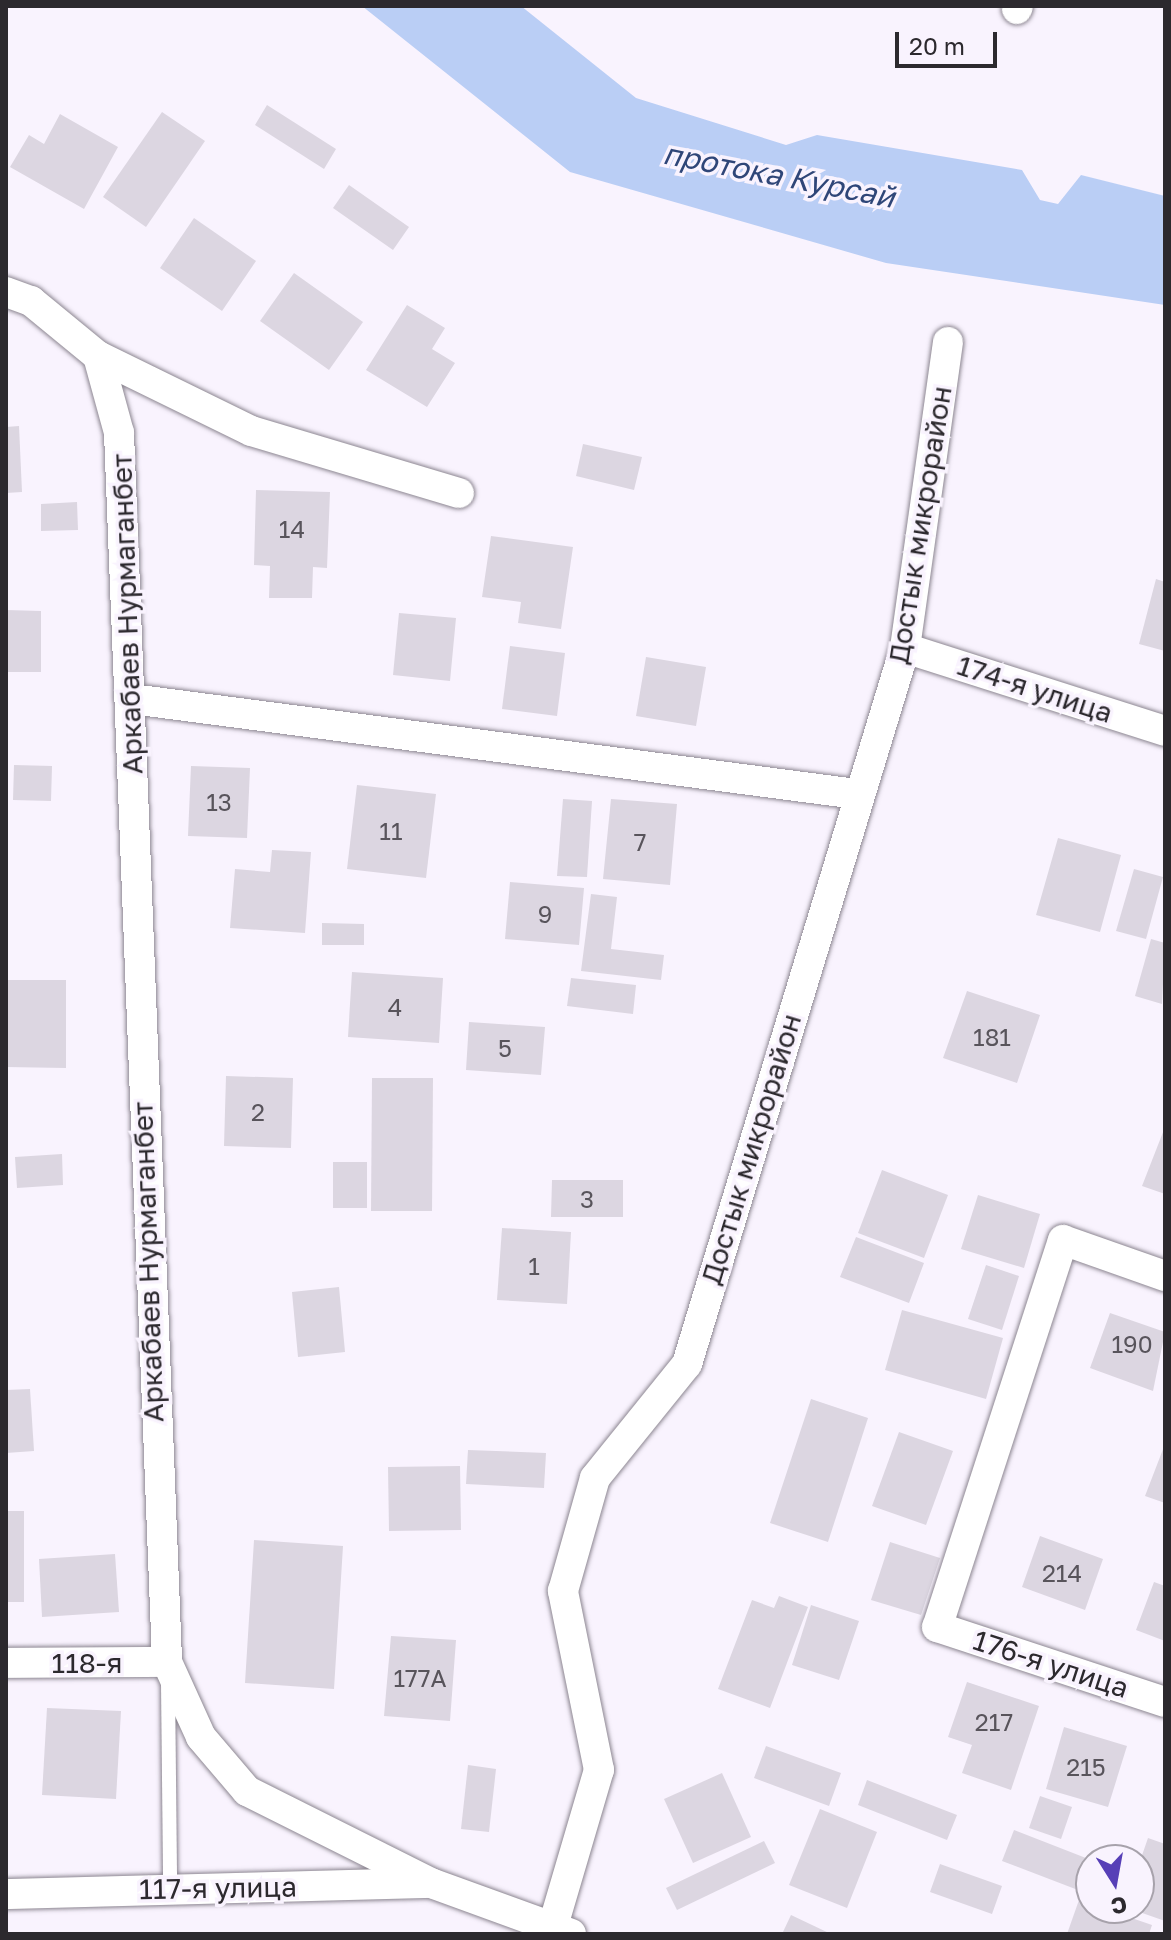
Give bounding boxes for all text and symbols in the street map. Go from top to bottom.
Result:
scale bar [899,16,1001,66]
text: 20 m [909,31,965,60]
water label: протока Курсай [660,135,898,215]
street label: Достык микрорайон [881,384,959,666]
street label: Аркабаев Нурмаганбет [105,453,149,775]
house number: 14 [279,515,305,543]
street label: 174-я улица [953,648,1117,730]
house number: 13 [206,788,232,816]
house number: 11 [379,817,403,845]
house number: 7 [634,828,646,856]
house number: 9 [538,900,552,928]
house number: 4 [388,993,402,1021]
street label: Достык микрорайон [694,1010,808,1288]
house number: 181 [973,1023,1011,1051]
house number: 5 [498,1034,512,1062]
house number: 2 [251,1098,265,1126]
street label: Аркабаев Нурмаганбет [126,1101,170,1423]
house number: 3 [580,1185,594,1213]
house number: 1 [528,1252,540,1280]
house number: 190 [1111,1330,1153,1358]
house number: 214 [1042,1559,1082,1587]
street label: 176-я улица [969,1623,1133,1705]
street label: 118-я [52,1646,122,1680]
house number: 177А [393,1664,447,1692]
house number: 217 [975,1708,1013,1736]
house number: 215 [1066,1753,1106,1781]
north arrow [1075,1844,1155,1924]
street label: 117-я улица [139,1870,297,1906]
text: С [1109,1891,1130,1921]

